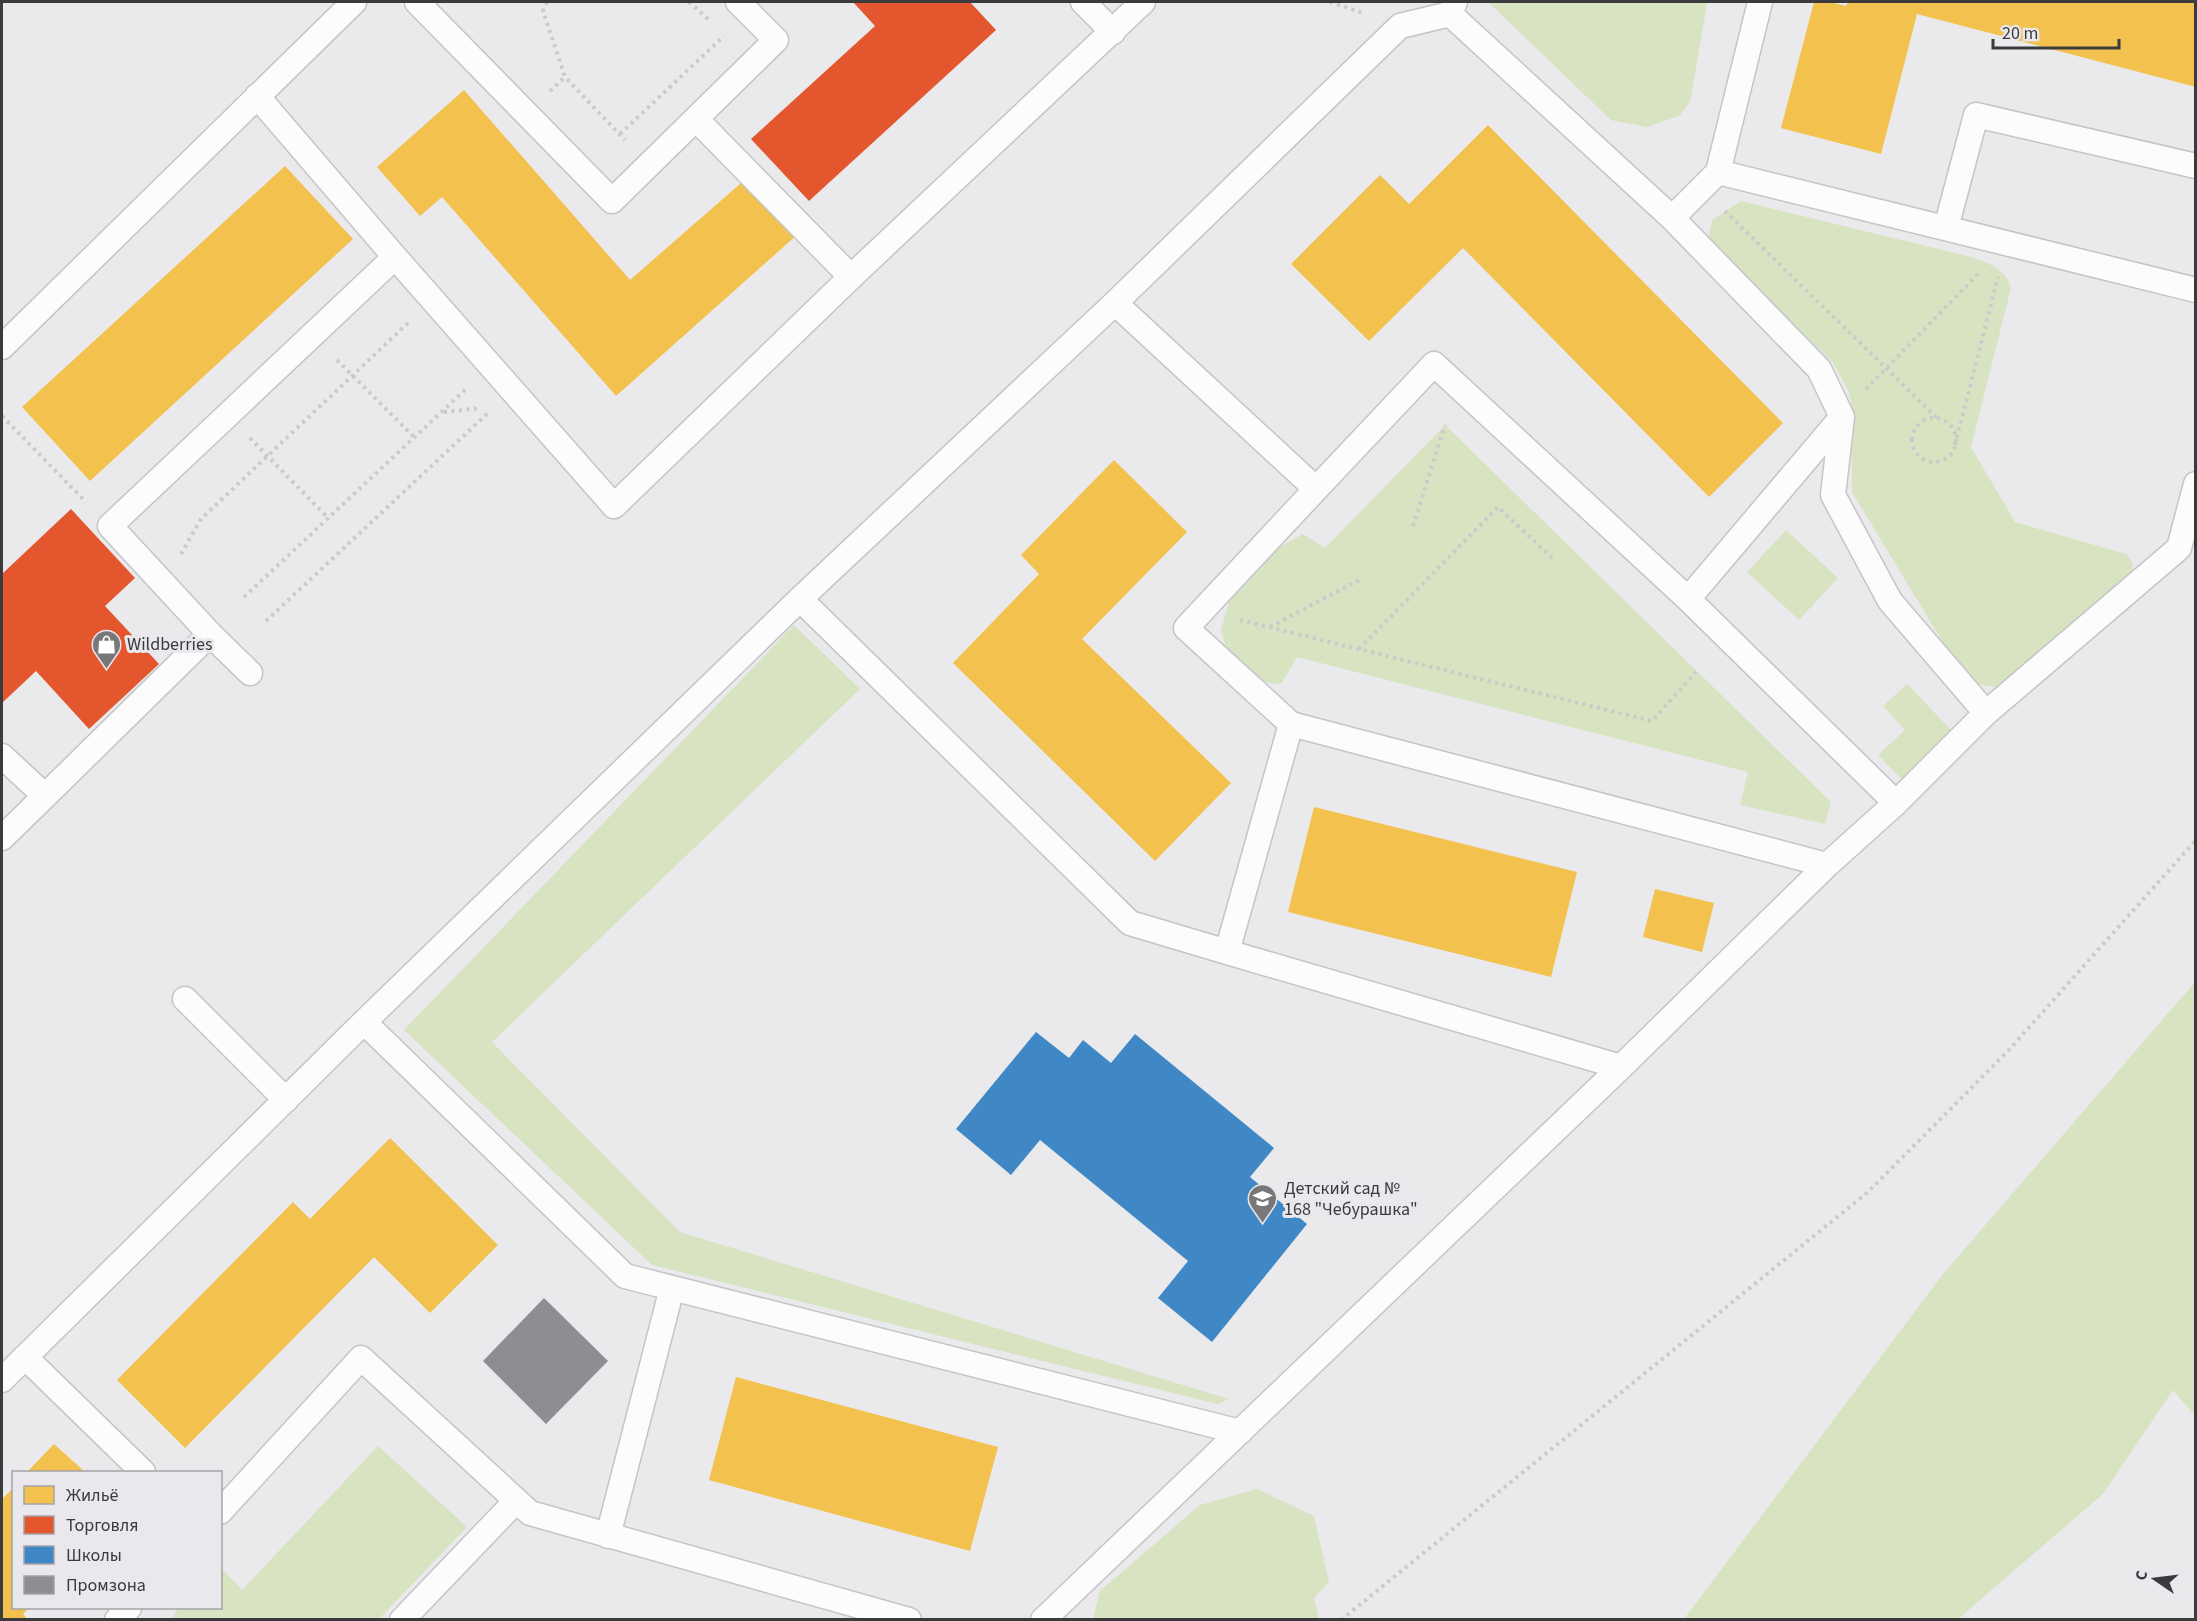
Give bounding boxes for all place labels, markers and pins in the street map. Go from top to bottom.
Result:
shop icon: Wildberries [90,628,122,670]
place label: Wildberries [127,632,212,657]
place label: Детский сад № 168 "Чебурашка" [1284,1176,1418,1222]
school or university icon: Детский сад № 168 "Чебурашка" [1247,1182,1279,1224]

